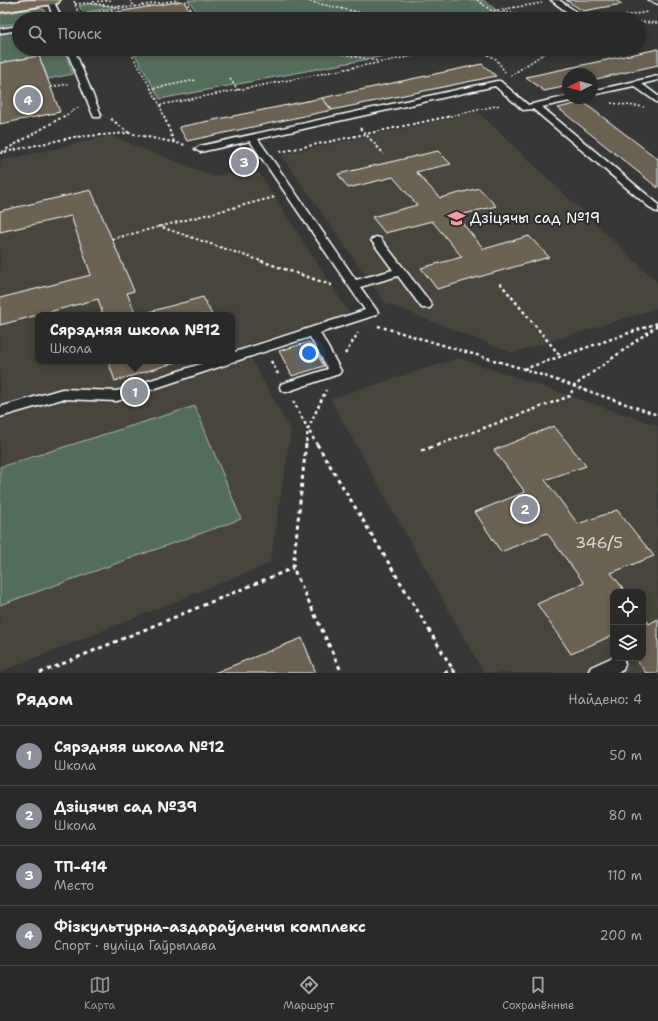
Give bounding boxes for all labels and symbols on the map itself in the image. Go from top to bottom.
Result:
north arrow [562,68,598,104]
pin: 4 [15,85,41,115]
pin: 3 [231,147,257,177]
school or university icon: Дзіцячы сад №19 [447,208,467,228]
place label: Дзіцячы сад №19 [470,208,600,228]
your location [299,343,319,363]
pin: 1 [122,377,148,407]
pin: 2 [512,494,538,524]
house number: 346/5 [575,532,623,553]

